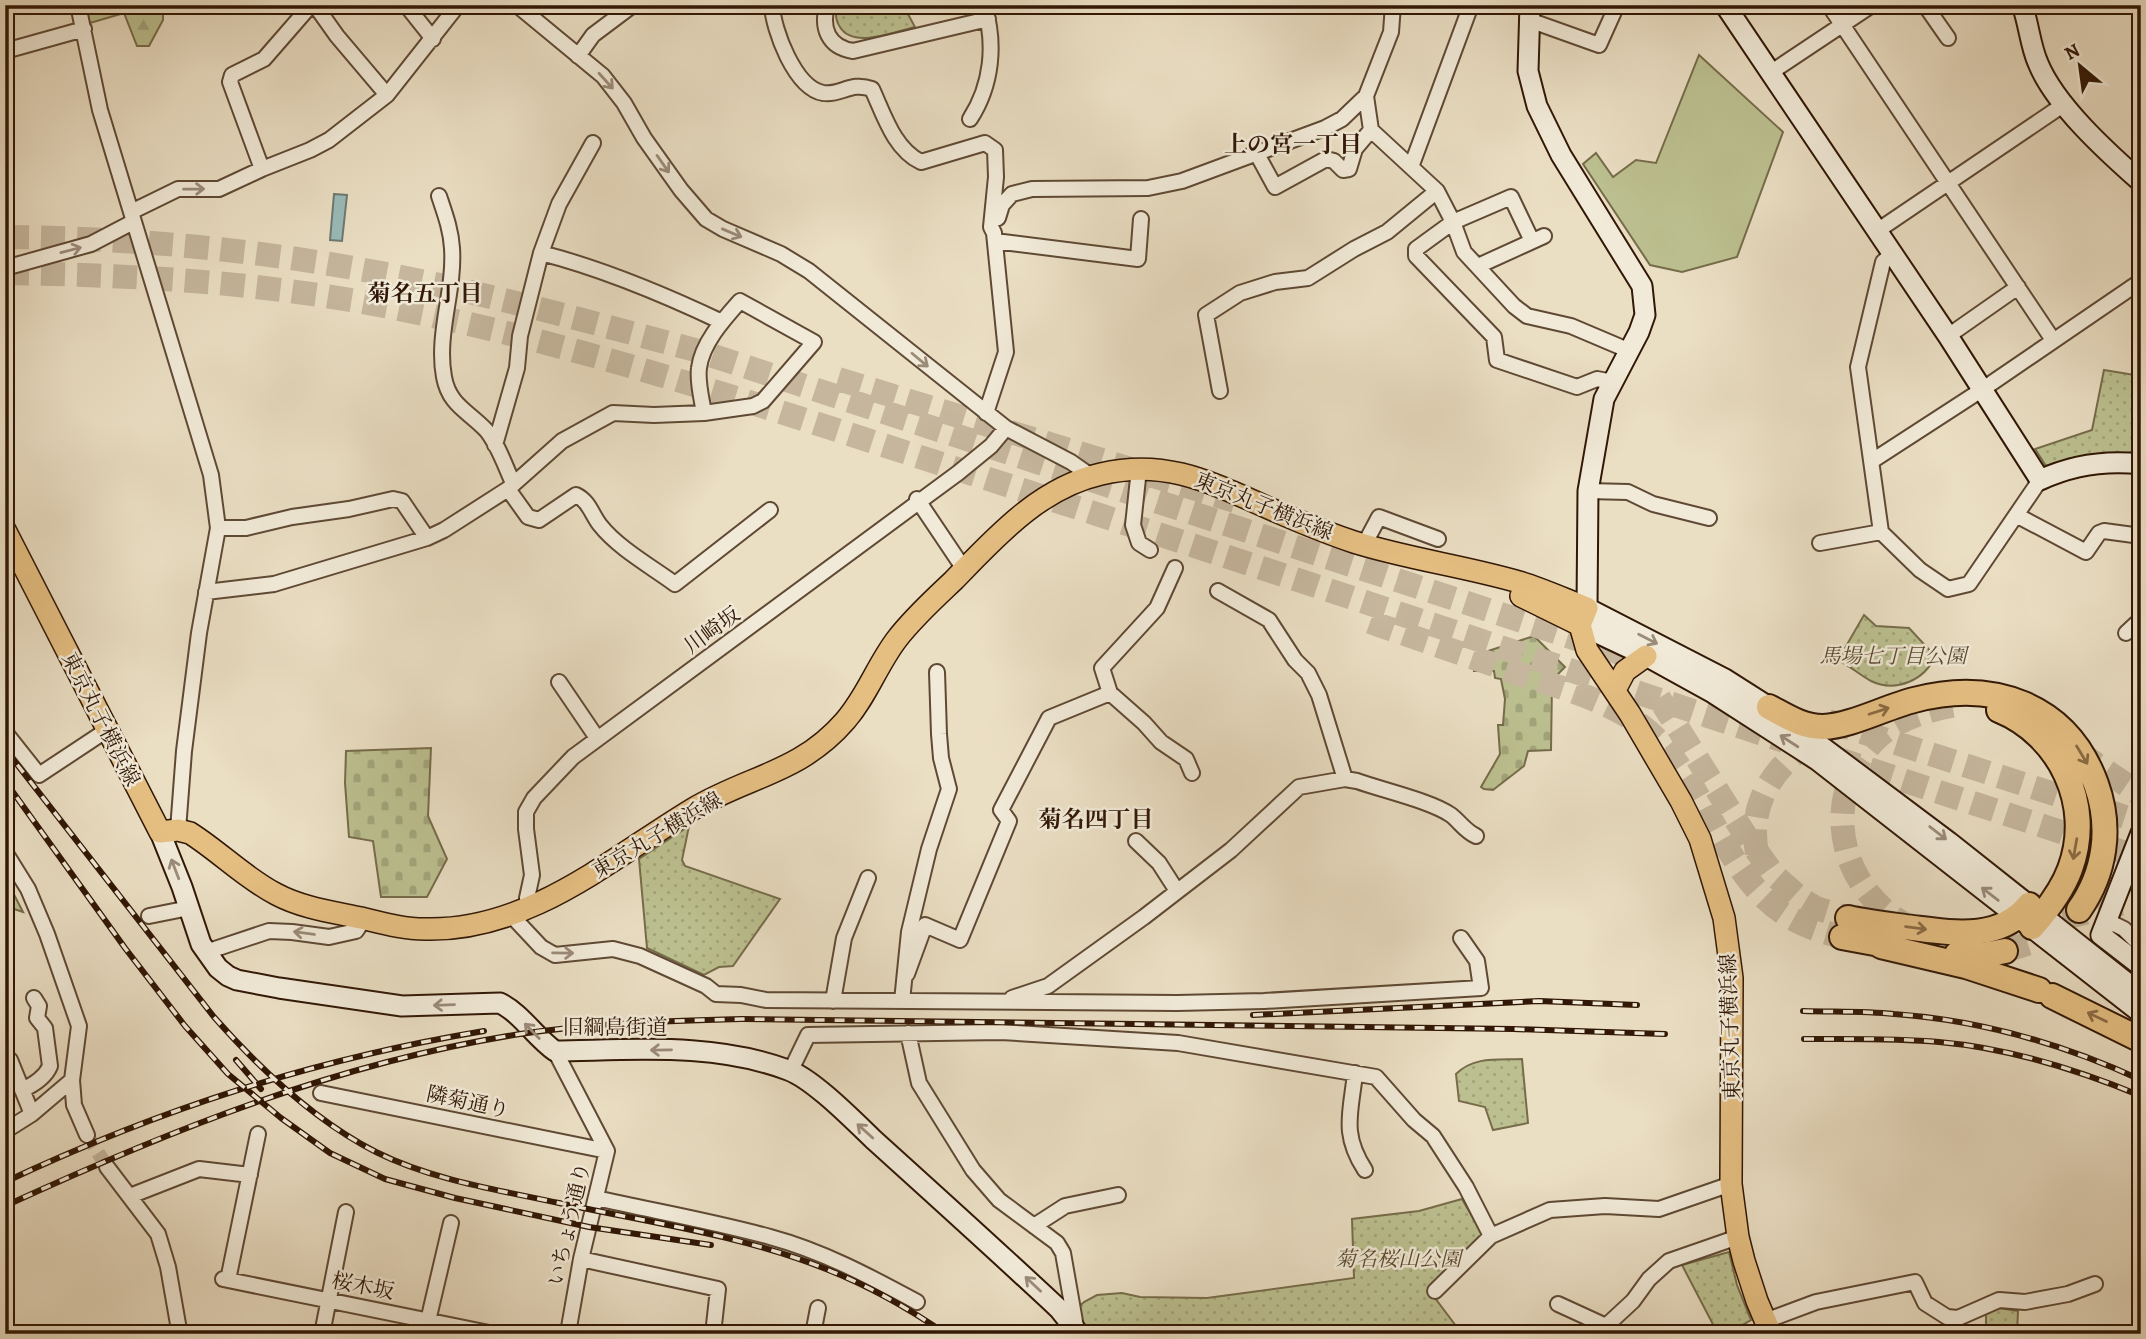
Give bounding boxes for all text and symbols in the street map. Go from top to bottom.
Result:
north arrow [2044,32,2114,102]
text: N [2060,37,2085,67]
one-way arrow [598,72,614,90]
district label: 上の宮一丁目 [1224,129,1362,160]
one-way arrow [656,154,670,173]
one-way arrow [182,182,205,196]
one-way arrow [721,227,743,240]
one-way arrow [59,243,82,256]
district label: 菊名五丁目 [368,278,483,309]
one-way arrow [910,352,928,367]
street label: 東京丸子横浜線 [1191,465,1337,547]
street label: 川崎坂 [678,600,746,660]
one-way arrow [1637,632,1658,646]
park label: 馬場七丁目公園 [1820,642,1969,670]
street label: 東京丸子横浜線 [55,647,147,791]
one-way arrow [1868,704,1890,717]
one-way arrow [1780,734,1799,748]
one-way arrow [2075,744,2089,764]
street label: 東京丸子横浜線 [587,785,727,885]
district label: 菊名四丁目 [1039,804,1154,835]
one-way arrow [1928,826,1946,841]
one-way arrow [2068,837,2081,860]
one-way arrow [168,859,181,881]
one-way arrow [1981,886,1999,901]
one-way arrow [1904,922,1927,935]
one-way arrow [293,927,316,940]
one-way arrow [552,946,575,960]
street label: 東京丸子横浜線 [1713,953,1747,1101]
one-way arrow [432,998,455,1011]
one-way arrow [2087,1010,2108,1023]
street label: 旧綱島街道 [563,1013,668,1041]
one-way arrow [524,1022,541,1040]
one-way arrow [650,1043,673,1057]
street label: 隣菊通り [424,1080,512,1124]
one-way arrow [857,1122,874,1139]
street label: いちょう通り [541,1159,597,1289]
park label: 菊名桜山公園 [1335,1245,1464,1273]
street label: 桜木坂 [329,1266,397,1306]
one-way arrow [1024,1276,1042,1292]

